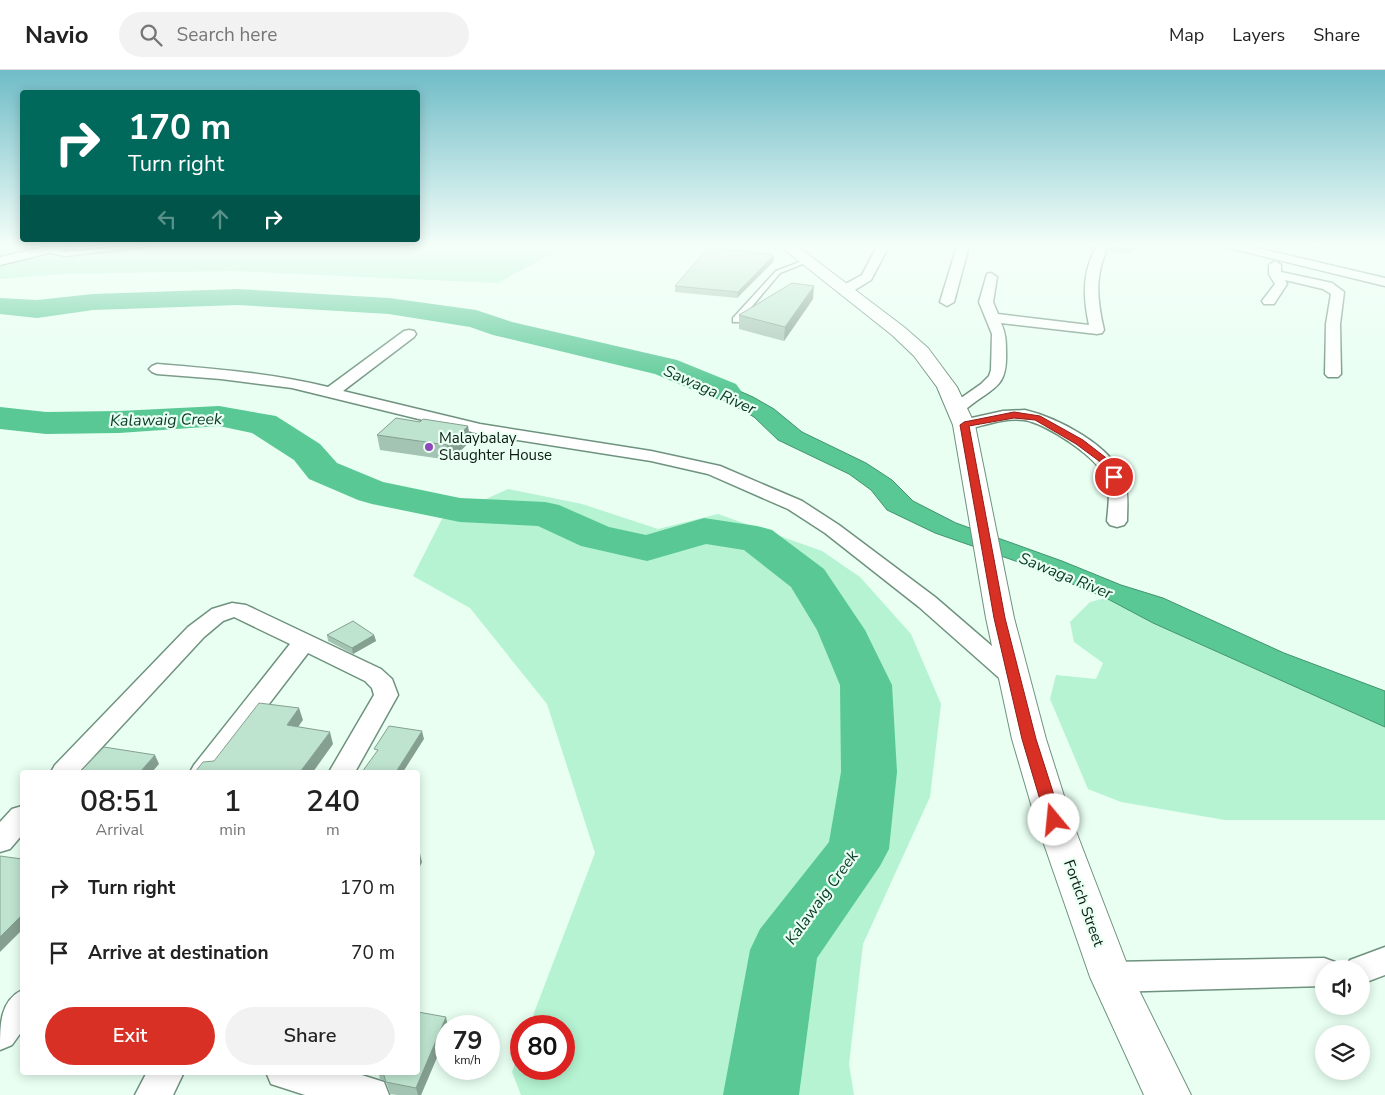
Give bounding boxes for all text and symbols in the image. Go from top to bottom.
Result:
search box [119,12,469,57]
text: Navio [25,19,89,51]
icon: search [137,21,165,49]
text: Search here [177,22,277,48]
text: Map [1169,23,1204,47]
text: Layers [1232,23,1285,47]
text: Share [1313,23,1360,47]
text: 170 m [128,104,231,151]
icon: right [45,110,110,175]
text: Turn right [128,149,224,179]
icon: left [153,205,181,233]
icon: ahead [206,205,234,233]
icon: right [259,205,287,233]
water label: Sawaga River [660,360,760,421]
water label: Kalawaig Creek [110,408,223,432]
place label: Malaybalay Slaughter House [439,428,552,465]
marker: Malaybalay Slaughter House [423,441,435,453]
pin [1093,456,1135,498]
icon: arrive [1100,463,1128,491]
water label: Sawaga River [1016,547,1117,605]
text: 08:51 [80,781,159,822]
text: 1 [224,781,242,822]
text: 240 [306,781,360,822]
position arrow [1027,793,1079,845]
text: Arrival [96,819,144,841]
text: min [219,819,246,841]
text: m [326,819,340,841]
water label: Kalawaig Creek [780,845,864,949]
street label: Fortich Street [1059,857,1109,950]
icon: right [45,874,73,902]
text: Turn right [88,875,175,901]
text: 170 m [340,875,395,901]
icon: arrive [45,939,73,967]
text: Arrive at destination [88,940,269,966]
text: 70 m [351,940,395,966]
map controls [1315,960,1370,1080]
button: sound [1315,960,1370,1015]
button: Exit [45,1007,215,1065]
button: Share [225,1007,395,1065]
speed limit sign: 80 [510,1015,575,1080]
text: 79 [452,1024,483,1058]
button: layers [1315,1025,1370,1080]
text: km/h [454,1052,481,1068]

